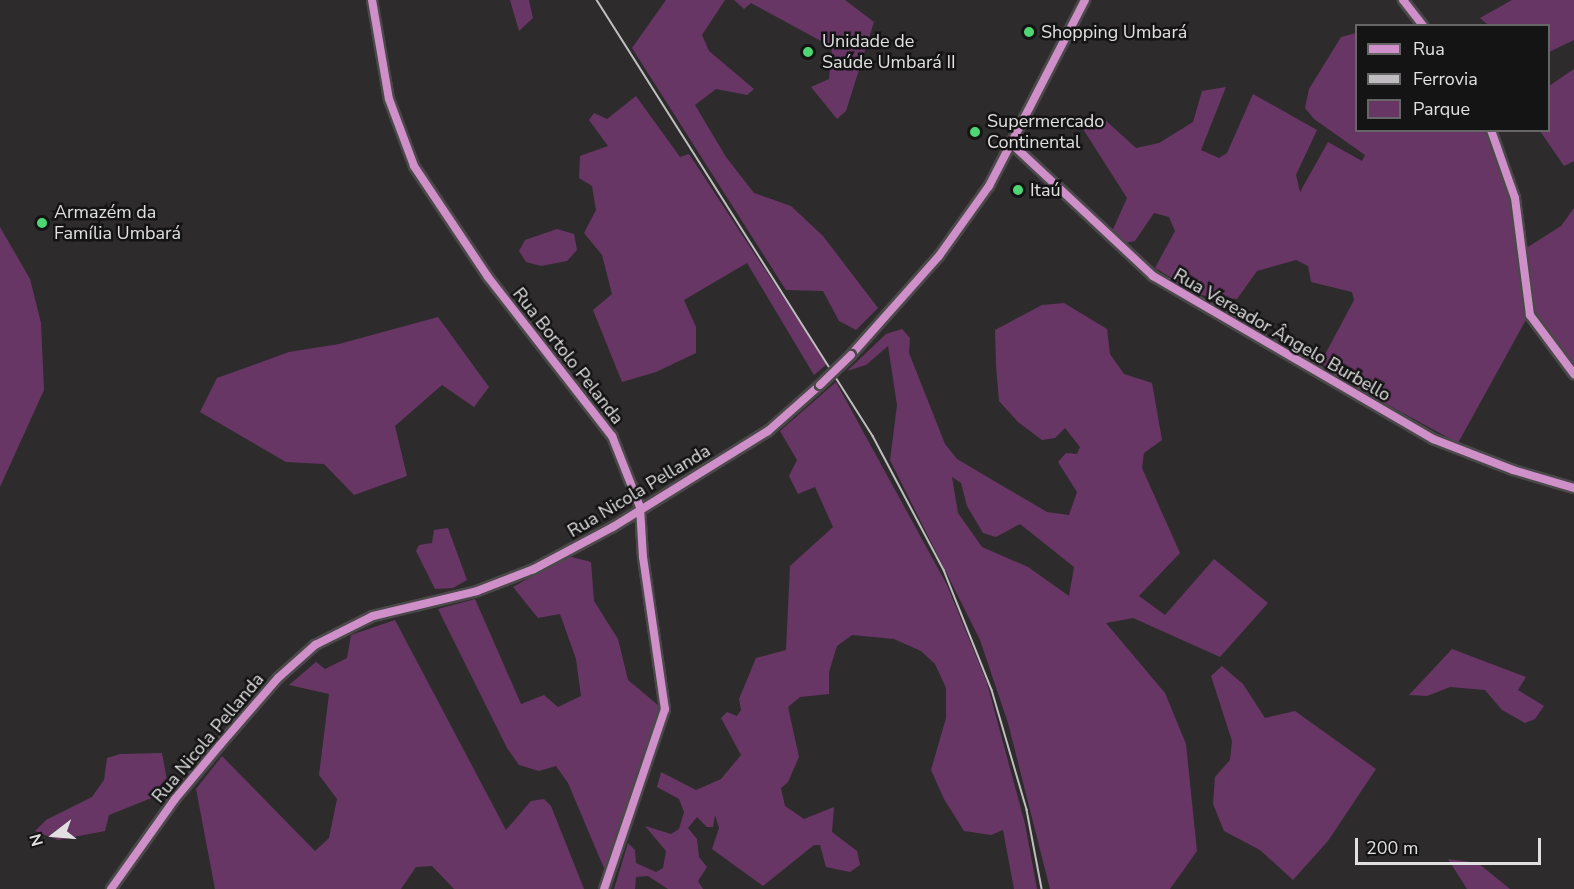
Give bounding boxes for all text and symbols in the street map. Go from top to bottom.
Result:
place label: Shopping Umbará [1041,21,1187,43]
legend [1355,24,1550,132]
marker: Shopping Umbará [1022,25,1036,39]
place label: Unidade de Saúde Umbará II [822,31,956,74]
text: Rua [1413,37,1445,61]
marker: Unidade de Saúde Umbará II [799,43,817,61]
text: Ferrovia [1413,67,1478,91]
text: Parque [1413,97,1470,121]
place label: Supermercado Continental [987,111,1104,154]
marker: Supermercado Continental [968,125,982,139]
place label: Itaú [1030,179,1061,201]
marker: Itaú [1011,183,1025,197]
place label: Armazém da Família Umbará [54,202,181,244]
marker: Armazém da Família Umbará [35,216,49,230]
street label: Rua Vereador Ângelo Burbello [1170,264,1394,406]
street label: Rua Bortolo Pelanda [508,283,628,429]
street label: Rua Nicola Pellanda [564,440,714,542]
street label: Rua Nicola Pellanda [148,669,268,807]
north arrow [24,805,84,865]
scale bar [1358,826,1544,864]
text: N [24,831,49,849]
text: 200 m [1366,836,1418,860]

